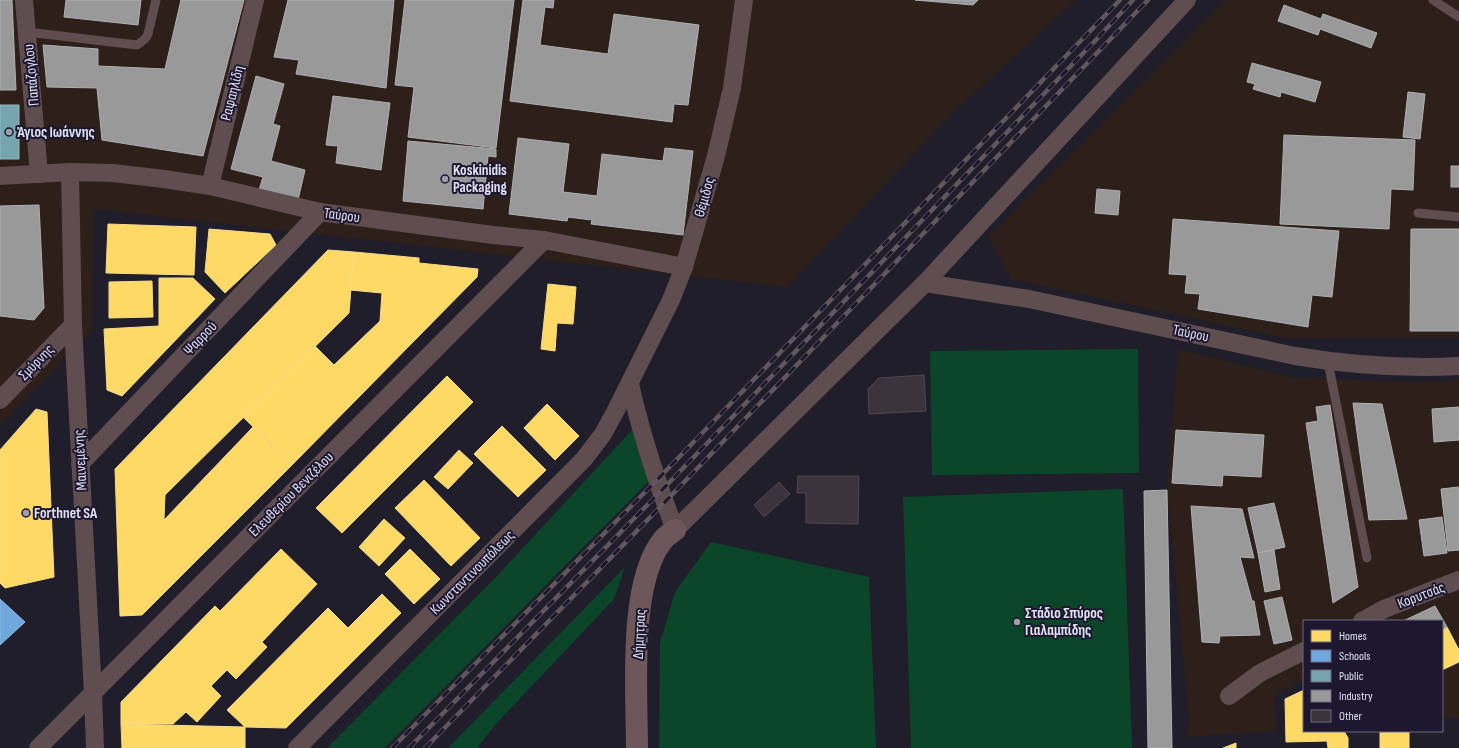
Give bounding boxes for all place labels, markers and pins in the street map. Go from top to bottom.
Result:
place label: Άγιος Ιωάννης [17,123,95,142]
marker: Άγιος Ιωάννης [4,127,14,137]
place label: Koskinidis Packaging [453,161,508,197]
marker: Koskinidis Packaging [440,174,450,184]
place label: Forthnet SA [34,504,98,523]
marker: Forthnet SA [21,508,31,518]
place label: Στάδιο Σπύρος Γιαλαμπίδης [1025,604,1103,640]
marker: Στάδιο Σπύρος Γιαλαμπίδης [1012,617,1022,627]

